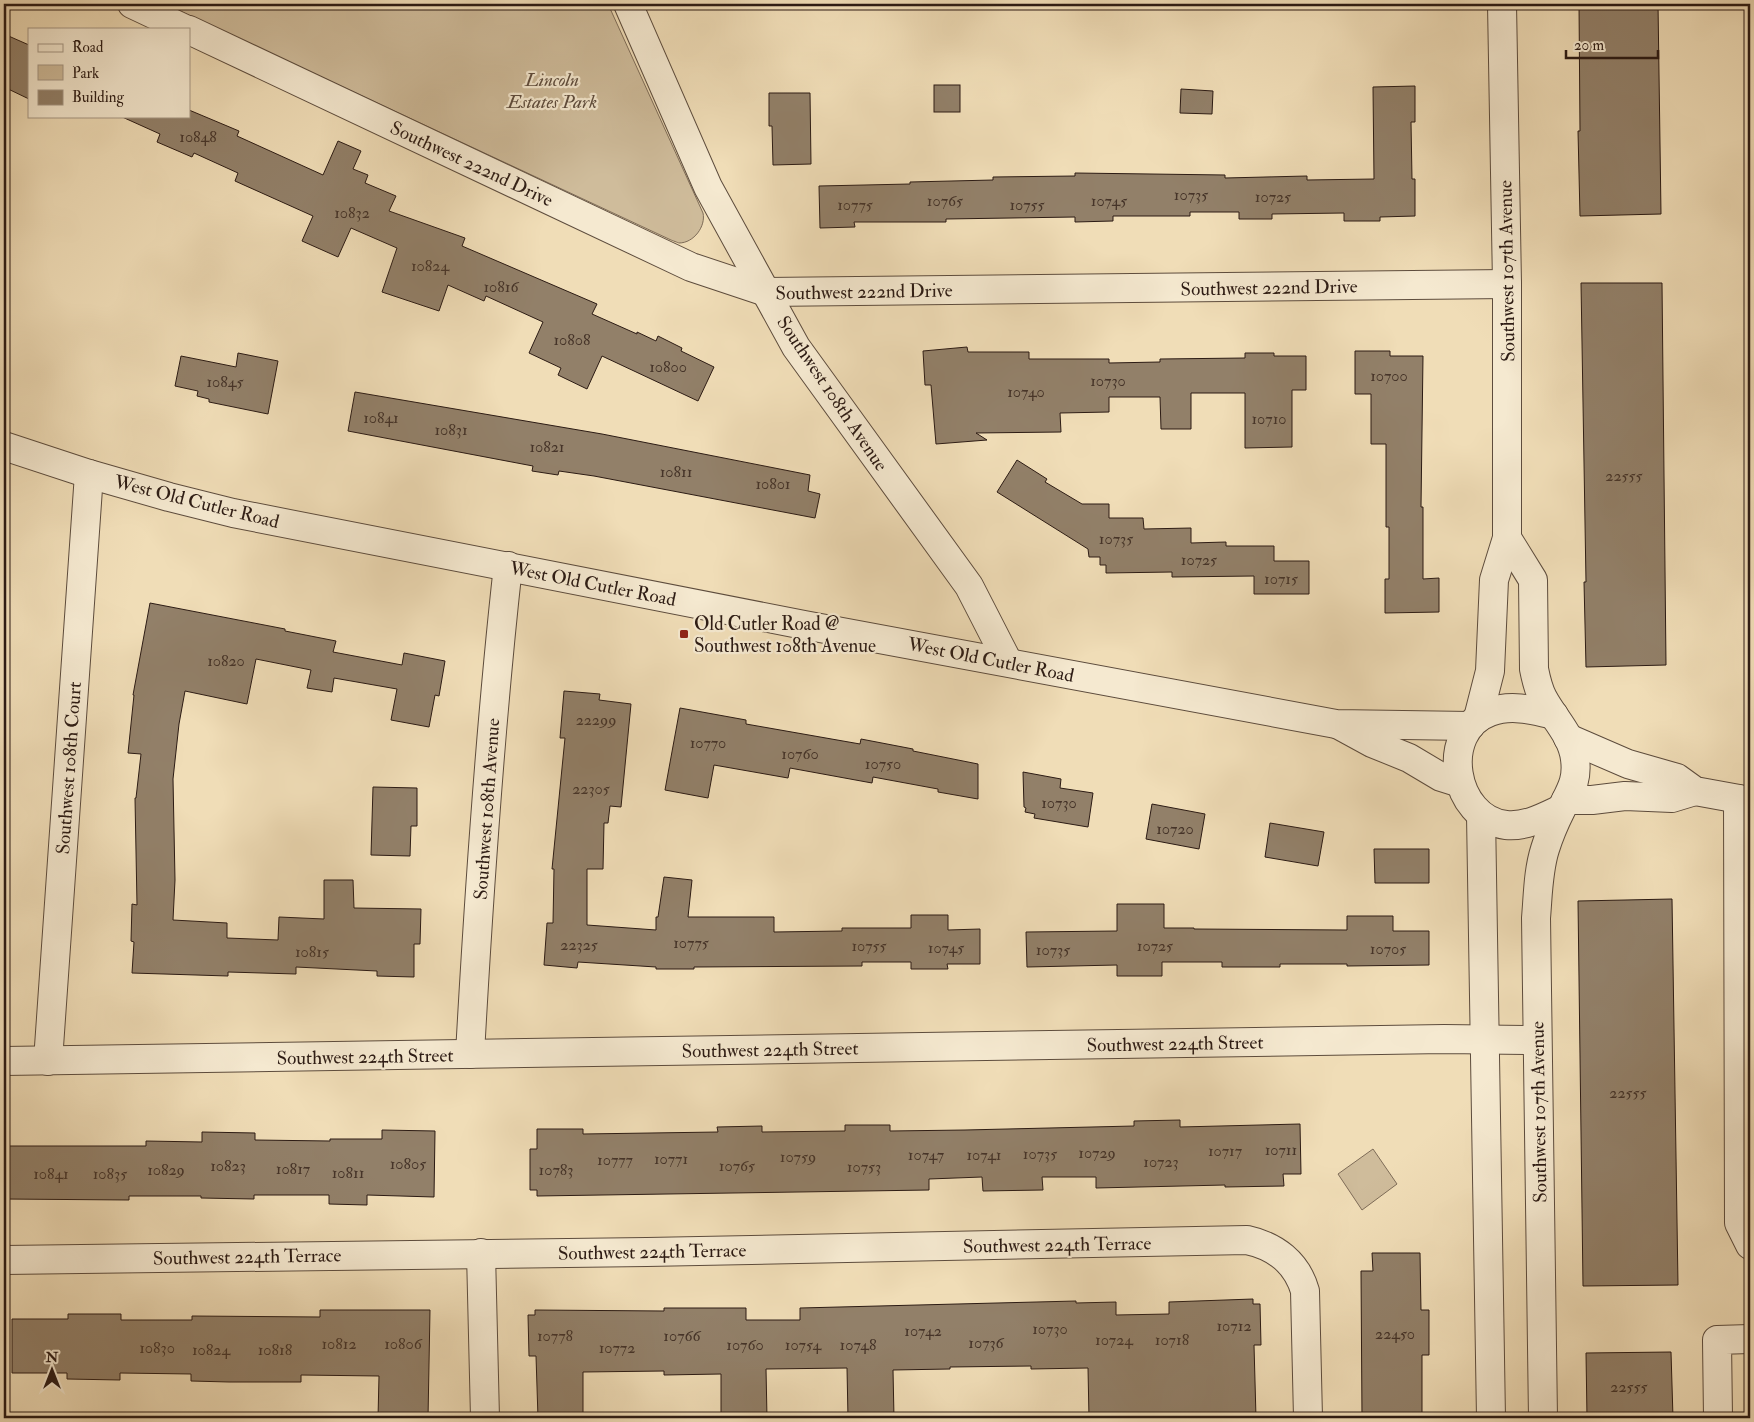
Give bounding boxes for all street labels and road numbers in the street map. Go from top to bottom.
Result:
street label: Southwest 222nd Drive [386,116,557,212]
street label: Southwest 107th Avenue [1493,180,1521,362]
street label: Southwest 222nd Drive [1180,274,1358,302]
street label: Southwest 222nd Drive [775,278,953,306]
street label: Southwest 108th Avenue [771,311,893,476]
street label: West Old Cutler Road [111,470,282,534]
street label: West Old Cutler Road [507,556,679,612]
street label: West Old Cutler Road [905,632,1077,688]
street label: Southwest 108th Court [51,681,87,855]
street label: Southwest 108th Avenue [469,717,505,901]
street label: Southwest 107th Avenue [1525,1021,1553,1203]
street label: Southwest 224th Street [1086,1030,1264,1058]
street label: Southwest 224th Street [681,1036,859,1064]
street label: Southwest 224th Street [276,1043,454,1071]
street label: Southwest 224th Terrace [963,1231,1151,1259]
street label: Southwest 224th Terrace [558,1238,746,1266]
street label: Southwest 224th Terrace [153,1243,341,1271]

